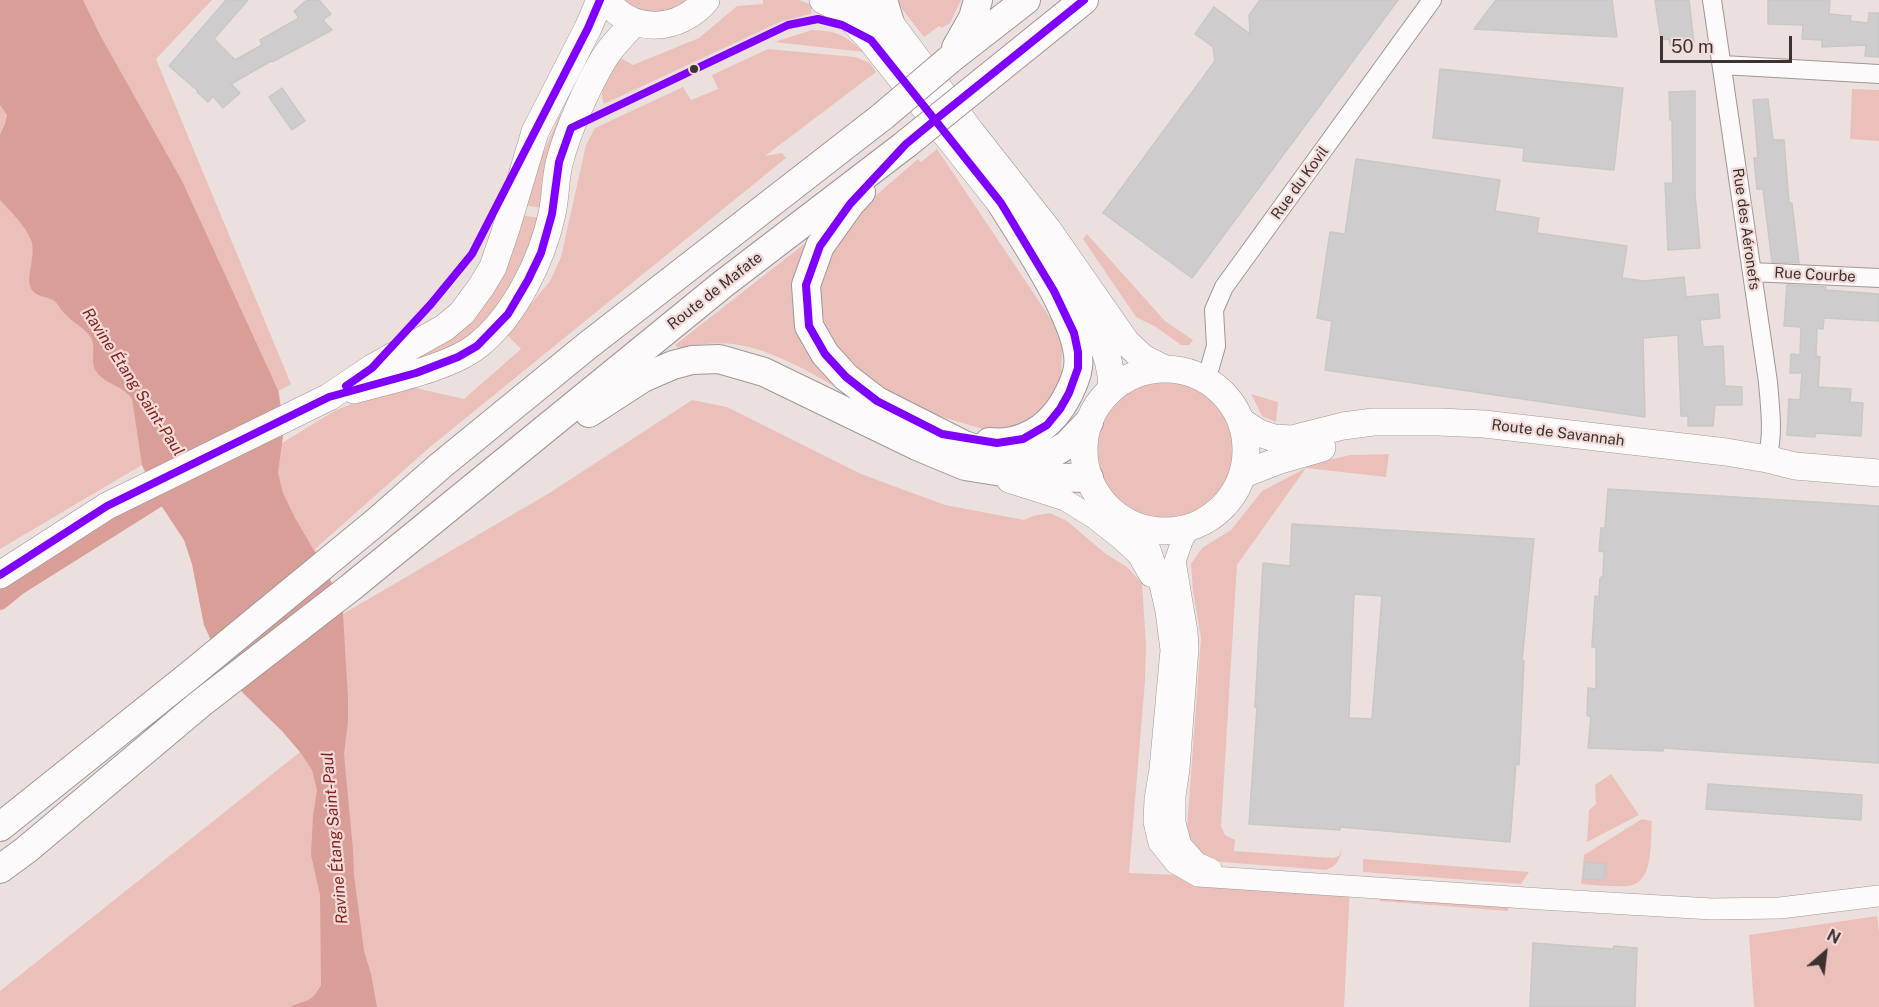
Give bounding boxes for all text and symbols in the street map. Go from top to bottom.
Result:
scale bar [1663,24,1795,62]
text: 50 m [1671,36,1714,57]
unlabelled marker [688,63,700,75]
street label: Rue du Kovil [1267,143,1333,223]
street label: Rue des Aéronefs [1729,167,1763,291]
street label: Route de Mafate [664,248,766,334]
street label: Rue Courbe [1774,264,1856,286]
water label: Ravine Étang Saint-Paul [78,304,188,460]
street label: Route de Savannah [1490,416,1626,450]
water label: Ravine Étang Saint-Paul [318,751,352,925]
north arrow [1795,923,1855,983]
text: N [1824,925,1844,948]

